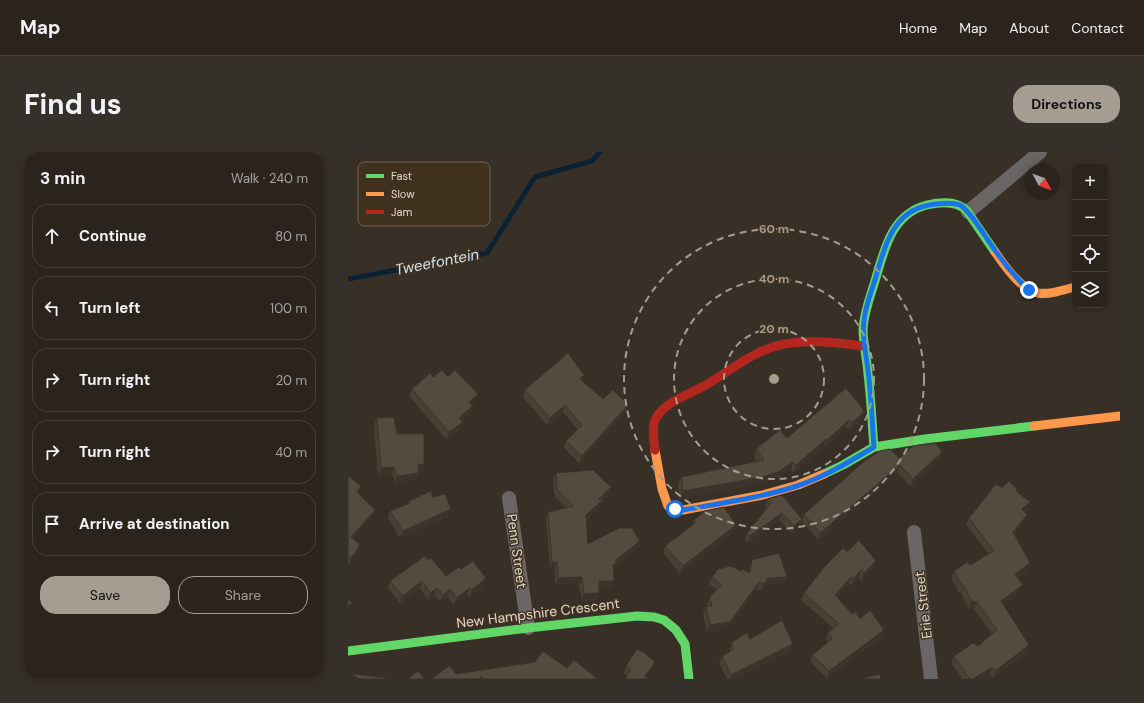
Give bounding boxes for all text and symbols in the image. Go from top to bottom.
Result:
text: Map [20,15,60,40]
text: Home [899,19,937,37]
text: Map [959,19,987,37]
text: About [1009,19,1049,37]
text: Contact [1071,19,1124,37]
button: Directions [1013,85,1120,123]
text: Find us [24,86,122,123]
legend [358,162,490,226]
north arrow [1024,164,1060,200]
map controls [1072,164,1108,308]
button: + [1072,164,1108,200]
text: 3 min [40,167,85,189]
text: Fast [391,169,412,183]
text: Walk · 240 m [231,170,308,187]
text: Slow [391,187,415,201]
button: − [1072,200,1108,236]
text: Jam [391,205,412,219]
text: 60 m [759,221,789,237]
icon: ahead [41,225,63,247]
text: Continue [79,226,147,246]
text: 80 m [275,228,307,245]
button: locate [1072,236,1108,272]
water label: Tweefontein [393,244,481,280]
text: 40 m [759,271,789,287]
button: layers [1072,272,1108,308]
route end [1020,281,1038,299]
icon: left [41,297,63,319]
text: Turn left [79,298,140,318]
text: 100 m [270,300,307,317]
text: 20 m [759,321,789,337]
icon: right [41,369,63,391]
text: Turn right [79,370,150,390]
text: 20 m [276,372,307,389]
centre of rings [767,372,781,386]
icon: right [41,441,63,463]
text: Turn right [79,442,150,462]
text: 40 m [275,444,307,461]
route start [666,500,684,518]
icon: arrive [41,513,63,535]
street label: Penn Street [503,513,531,589]
text: Arrive at destination [79,514,230,534]
street label: Erie Street [910,570,936,640]
button: Save [40,576,170,614]
button: Share [178,576,308,614]
street label: New Hampshire Crescent [455,594,621,632]

